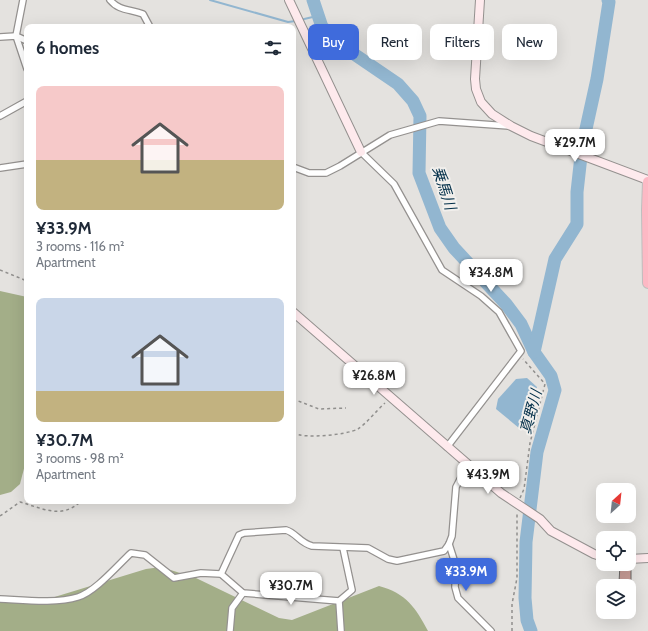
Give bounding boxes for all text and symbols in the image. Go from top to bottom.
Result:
chip: Buy [308,24,359,60]
chip: Rent [367,24,422,60]
chip: Filters [430,24,494,60]
chip: New [502,24,557,60]
icon: filters [262,37,284,59]
text: 6 homes [36,38,99,58]
icon: home [124,112,196,184]
pin: ¥29.7M [542,129,608,163]
text: ¥29.7M [554,134,596,150]
water label: 乗馬川 [428,164,460,214]
text: ¥33.9M [36,218,92,238]
text: 3 rooms · 116 m² [36,238,124,254]
text: Apartment [36,254,96,270]
pin: ¥34.8M [458,259,524,293]
text: ¥34.8M [469,264,513,280]
icon: home [124,324,196,396]
pin: ¥26.8M [341,362,407,396]
text: ¥26.8M [352,367,396,383]
water label: 真野川 [516,386,546,436]
text: ¥30.7M [36,430,94,450]
text: 3 rooms · 98 m² [36,450,124,466]
pin: ¥43.9M [455,461,521,495]
text: Apartment [36,466,96,482]
text: ¥43.9M [466,466,510,482]
north arrow [596,483,636,523]
map controls [596,483,636,619]
button: locate [596,531,636,571]
pin: ¥33.9M [433,558,499,592]
text: ¥33.9M [445,563,487,579]
pin: ¥30.7M [258,572,324,606]
text: ¥30.7M [269,577,313,593]
button: layers [596,579,636,619]

